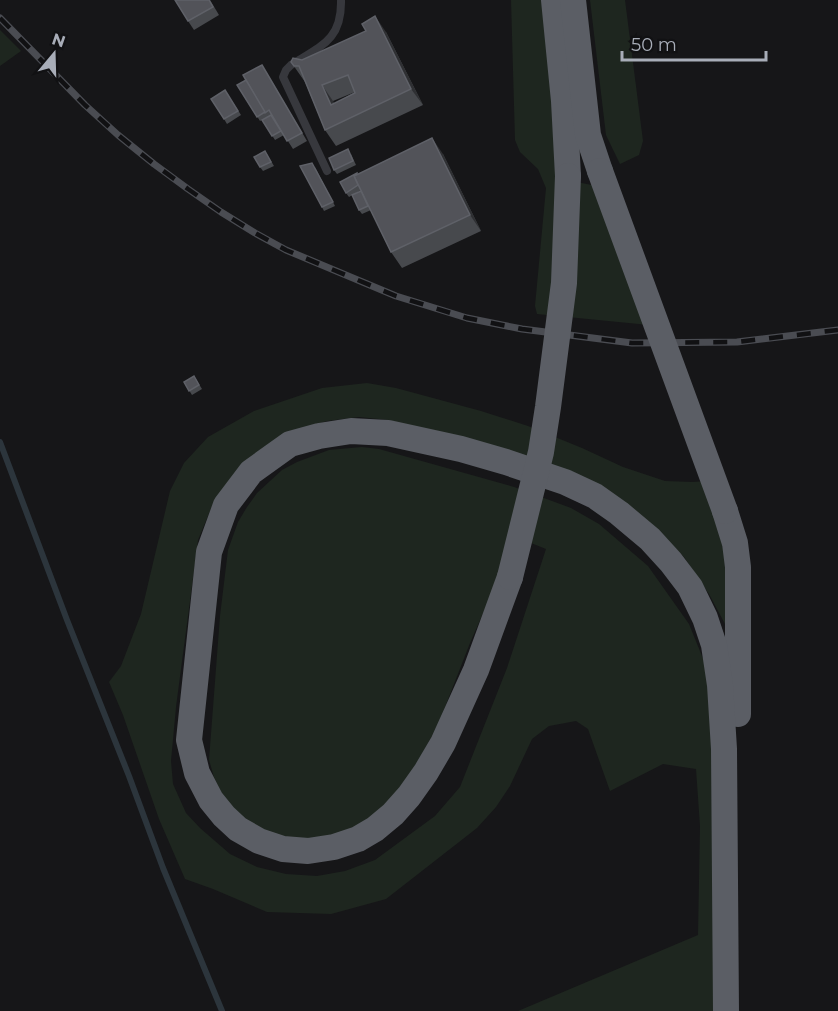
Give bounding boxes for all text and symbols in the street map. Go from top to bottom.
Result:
north arrow [24,24,84,84]
scale bar [622,24,766,62]
text: N [50,29,68,51]
text: 50 m [631,34,677,56]

